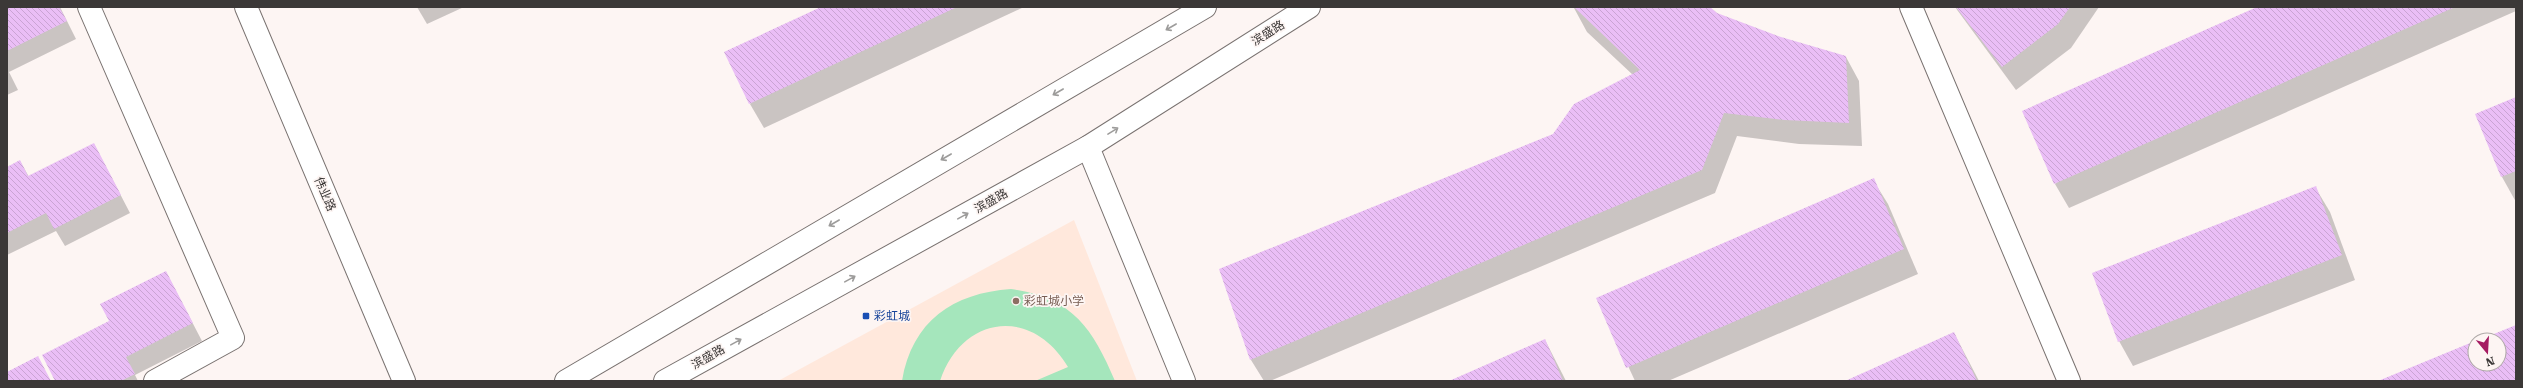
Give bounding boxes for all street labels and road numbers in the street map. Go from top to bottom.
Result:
street label: 滨盛路 [1249,18,1287,48]
street label: 伟业路 [312,175,338,213]
street label: 滨盛路 [972,186,1010,216]
street label: 滨盛路 [689,342,727,372]

